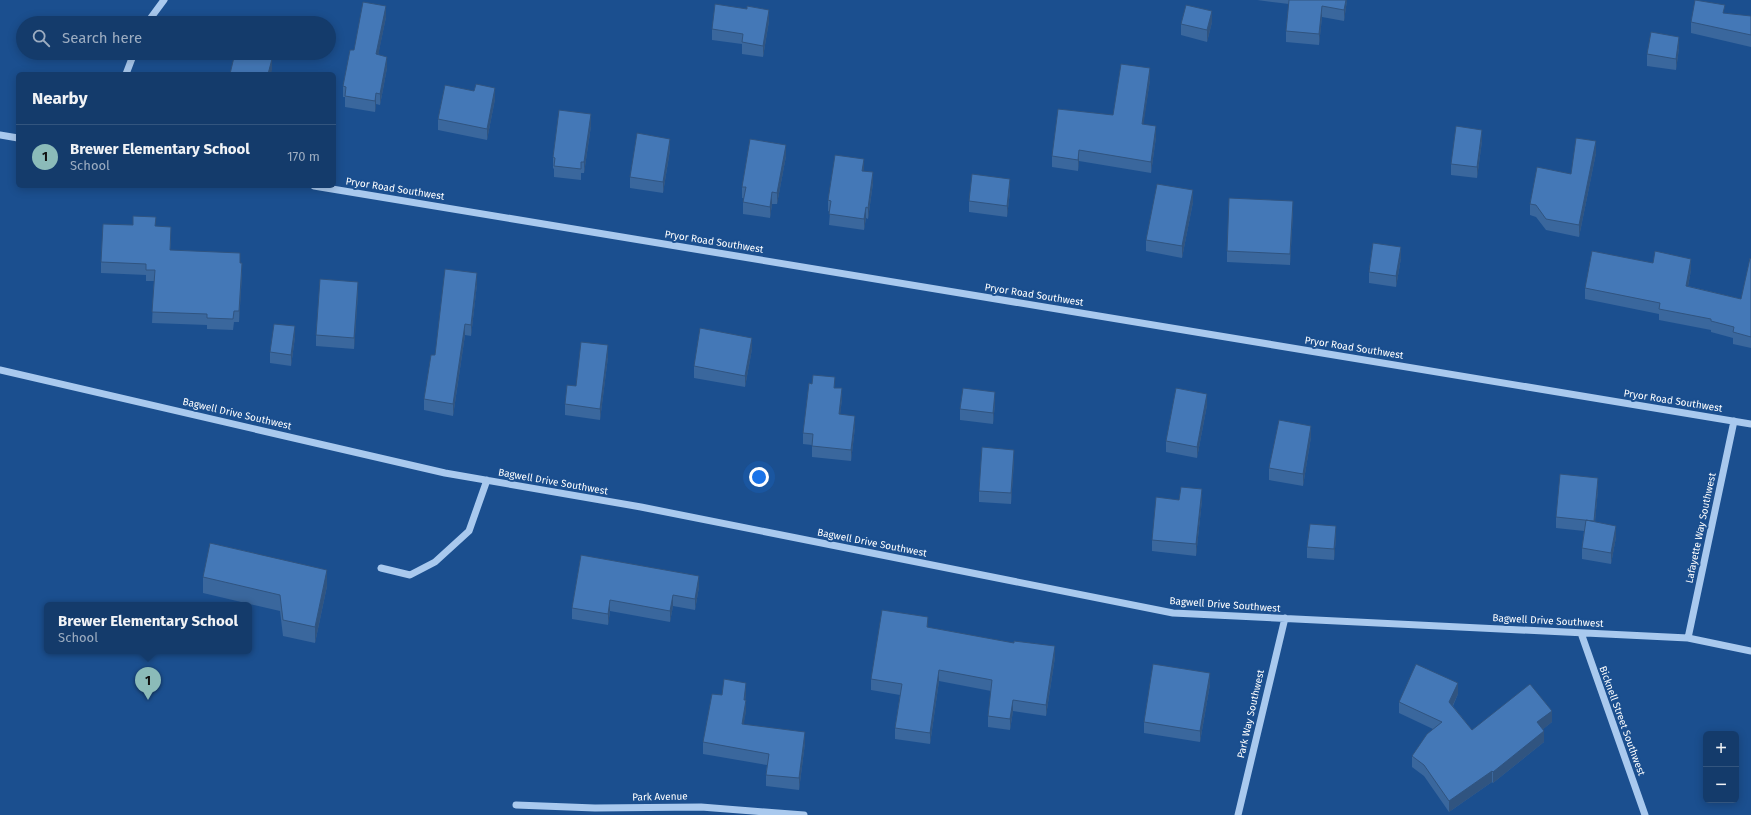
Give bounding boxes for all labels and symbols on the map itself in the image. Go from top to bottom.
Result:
street label: Pryor Road Southwest [345,175,446,203]
street label: Pryor Road Southwest [664,228,765,256]
street label: Pryor Road Southwest [984,281,1085,309]
street label: Pryor Road Southwest [1304,334,1405,362]
street label: Pryor Road Southwest [1623,387,1724,415]
street label: Bagwell Drive Southwest [181,396,293,432]
street label: Bagwell Drive Southwest [497,466,609,498]
your location [749,467,769,487]
street label: Lafayette Way Southwest [1683,471,1719,584]
street label: Bagwell Drive Southwest [816,526,928,560]
street label: Bagwell Drive Southwest [1169,595,1281,615]
street label: Bagwell Drive Southwest [1492,612,1604,630]
street label: Bicknell Street Southwest [1597,664,1648,778]
pin: 1 [135,667,161,700]
street label: Park Way Southwest [1235,668,1267,760]
street label: Park Avenue [632,791,688,803]

